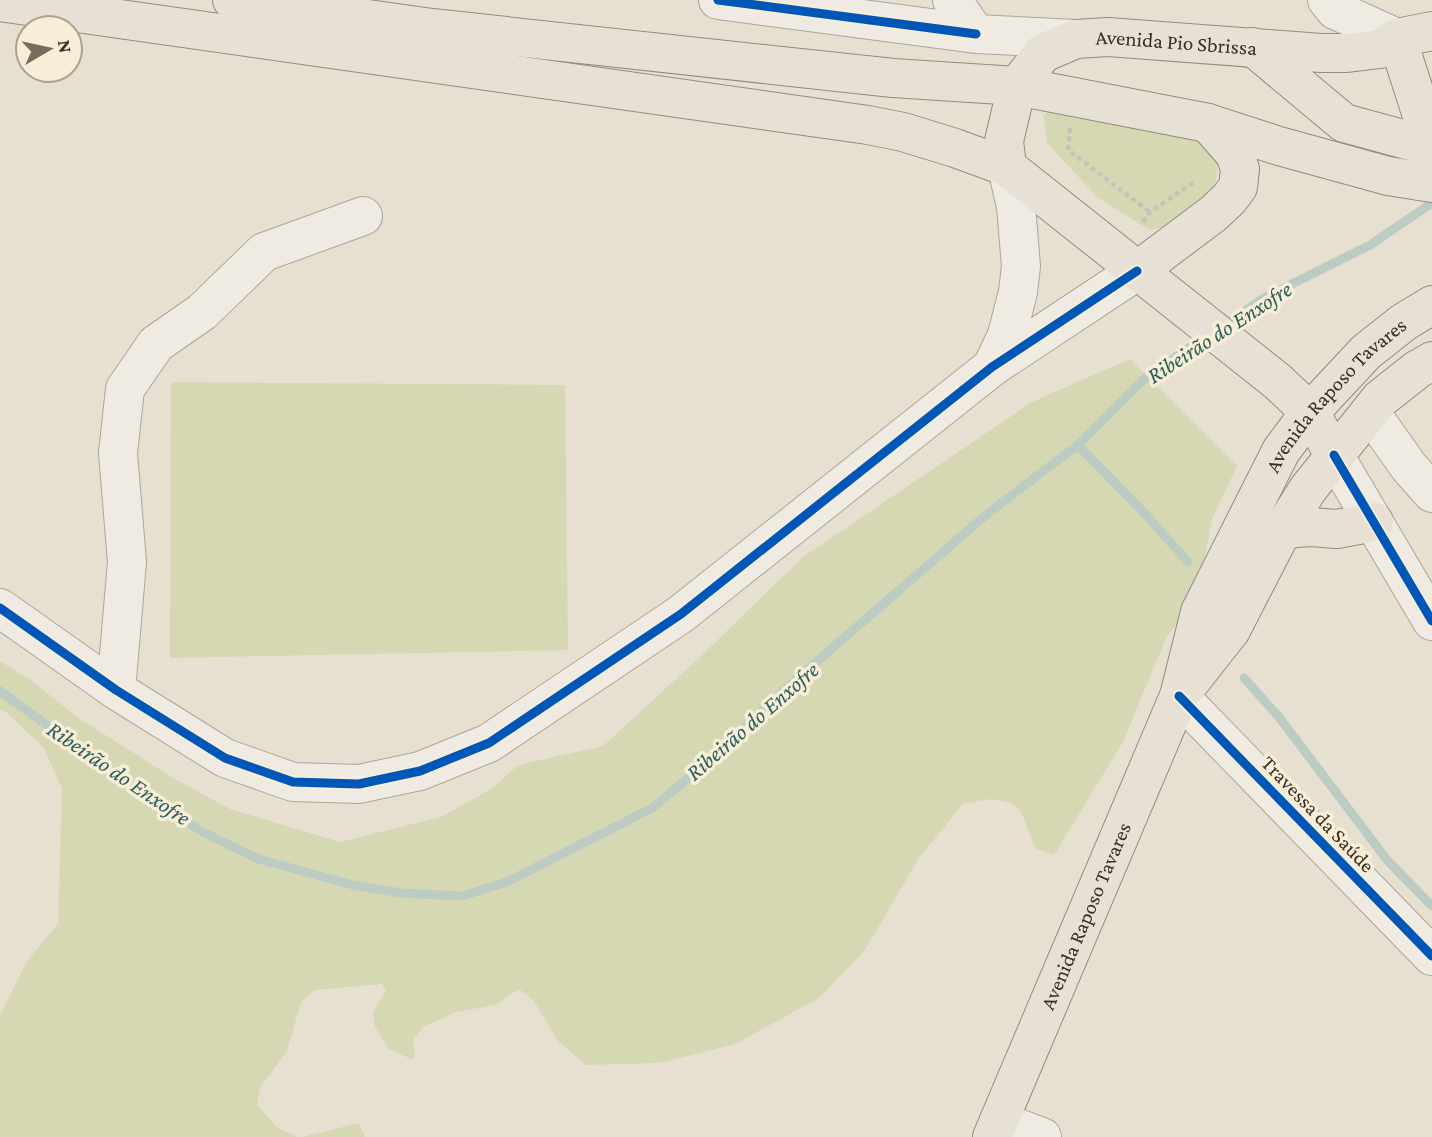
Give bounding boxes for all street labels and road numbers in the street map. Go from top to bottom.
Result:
street label: Avenida Pio Sbrissa [1095,25,1258,60]
street label: Avenida Raposo Tavares [1260,313,1411,476]
street label: Travessa da Saúde [1256,751,1380,877]
street label: Avenida Raposo Tavares [1035,819,1136,1013]

